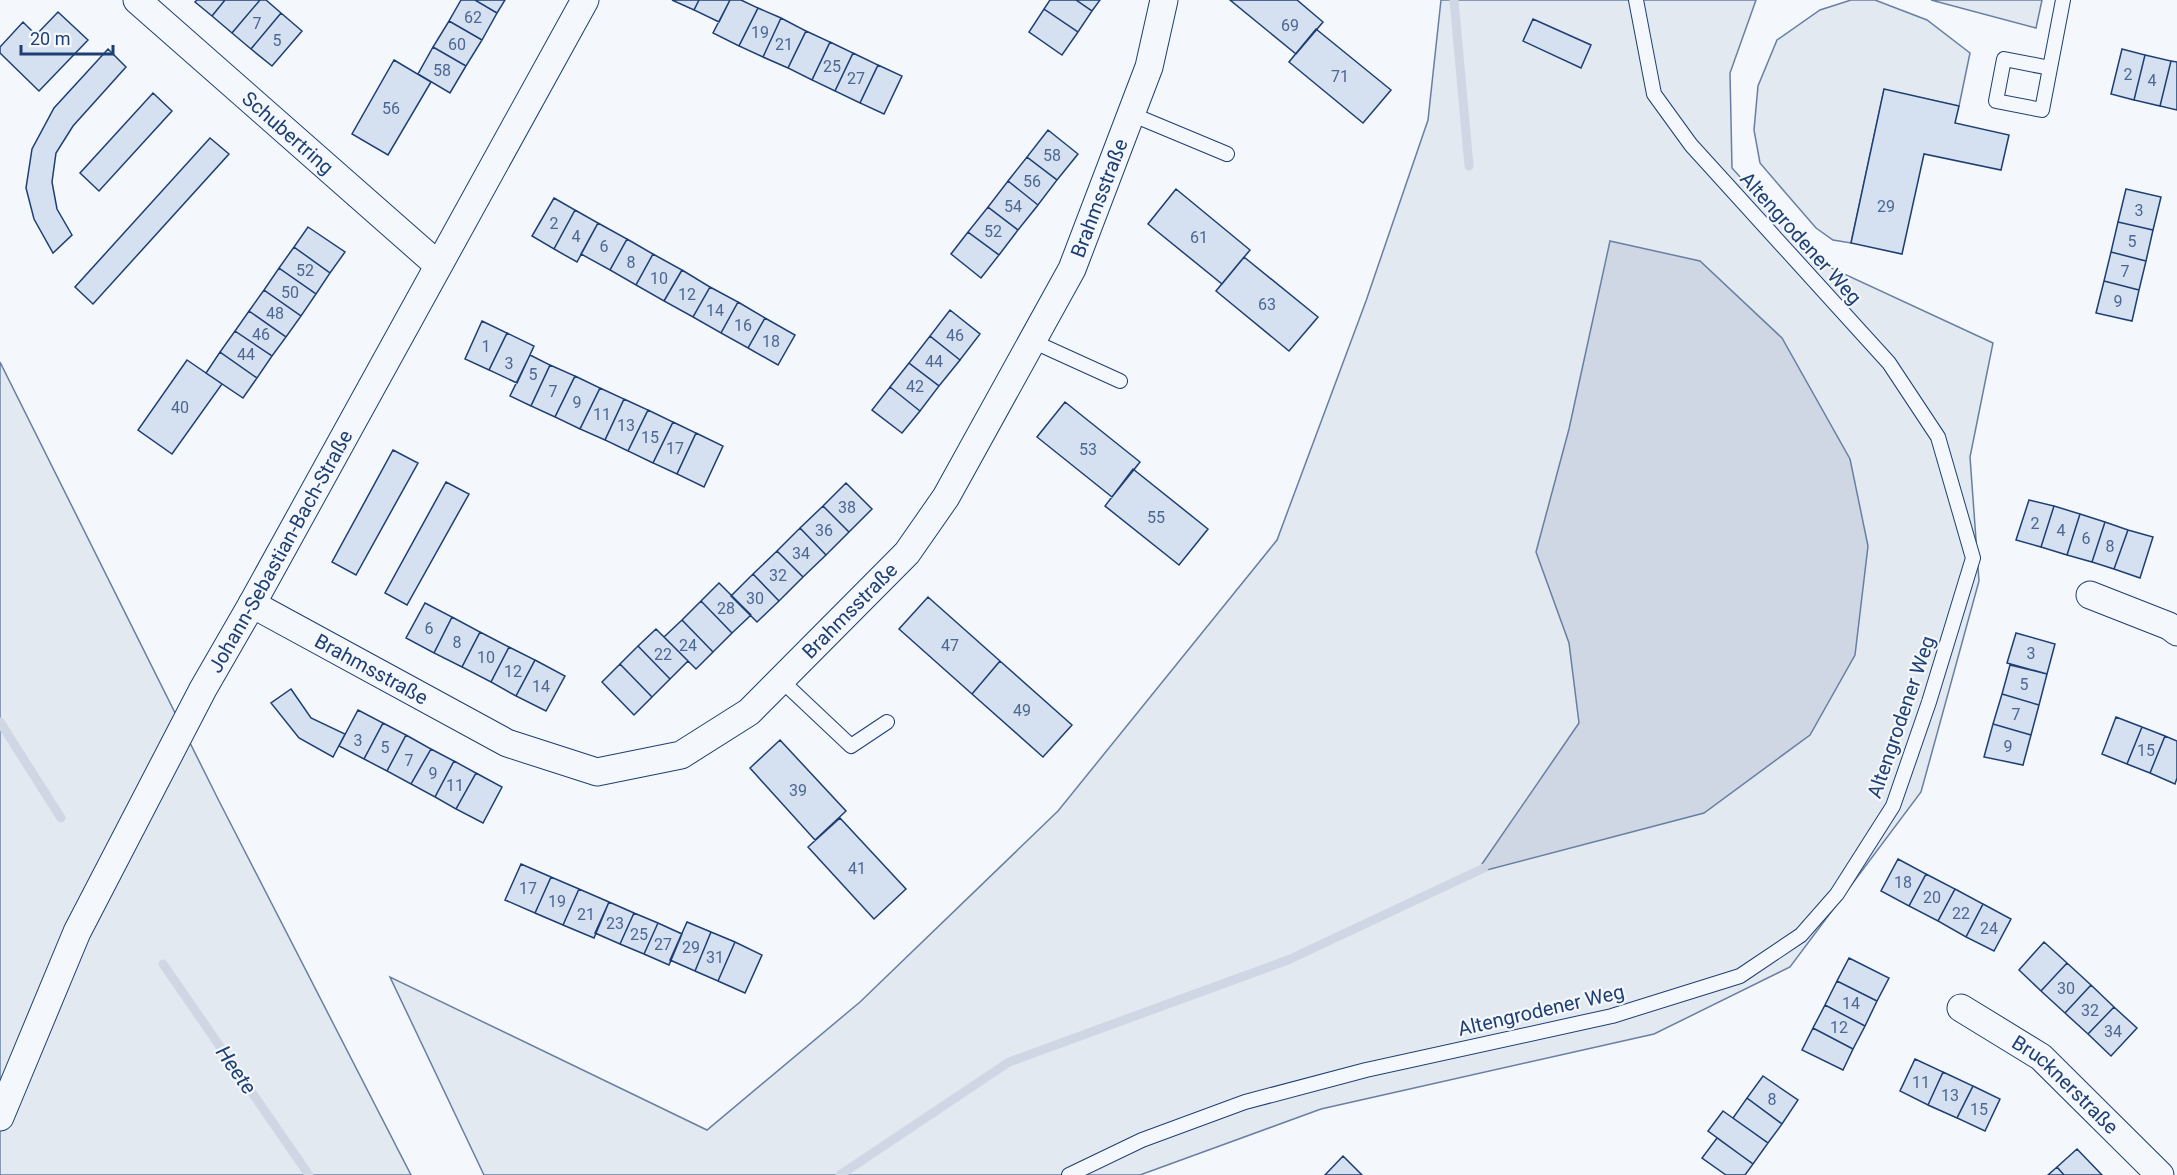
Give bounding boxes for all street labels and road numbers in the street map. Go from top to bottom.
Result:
street label: Schubertring [237,86,339,179]
street label: Brahmsstraße [1066,135,1133,261]
street label: Altengrodener Weg [1735,167,1867,309]
street label: Johann-Sebastian-Bach-Straße [203,426,358,677]
street label: Brahmsstraße [797,558,902,664]
street label: Brahmsstraße [311,629,432,710]
street label: Altengrodener Weg [1862,633,1940,801]
street label: Altengrodener Weg [1456,979,1626,1041]
street label: Brucknerstraße [2008,1030,2123,1139]

